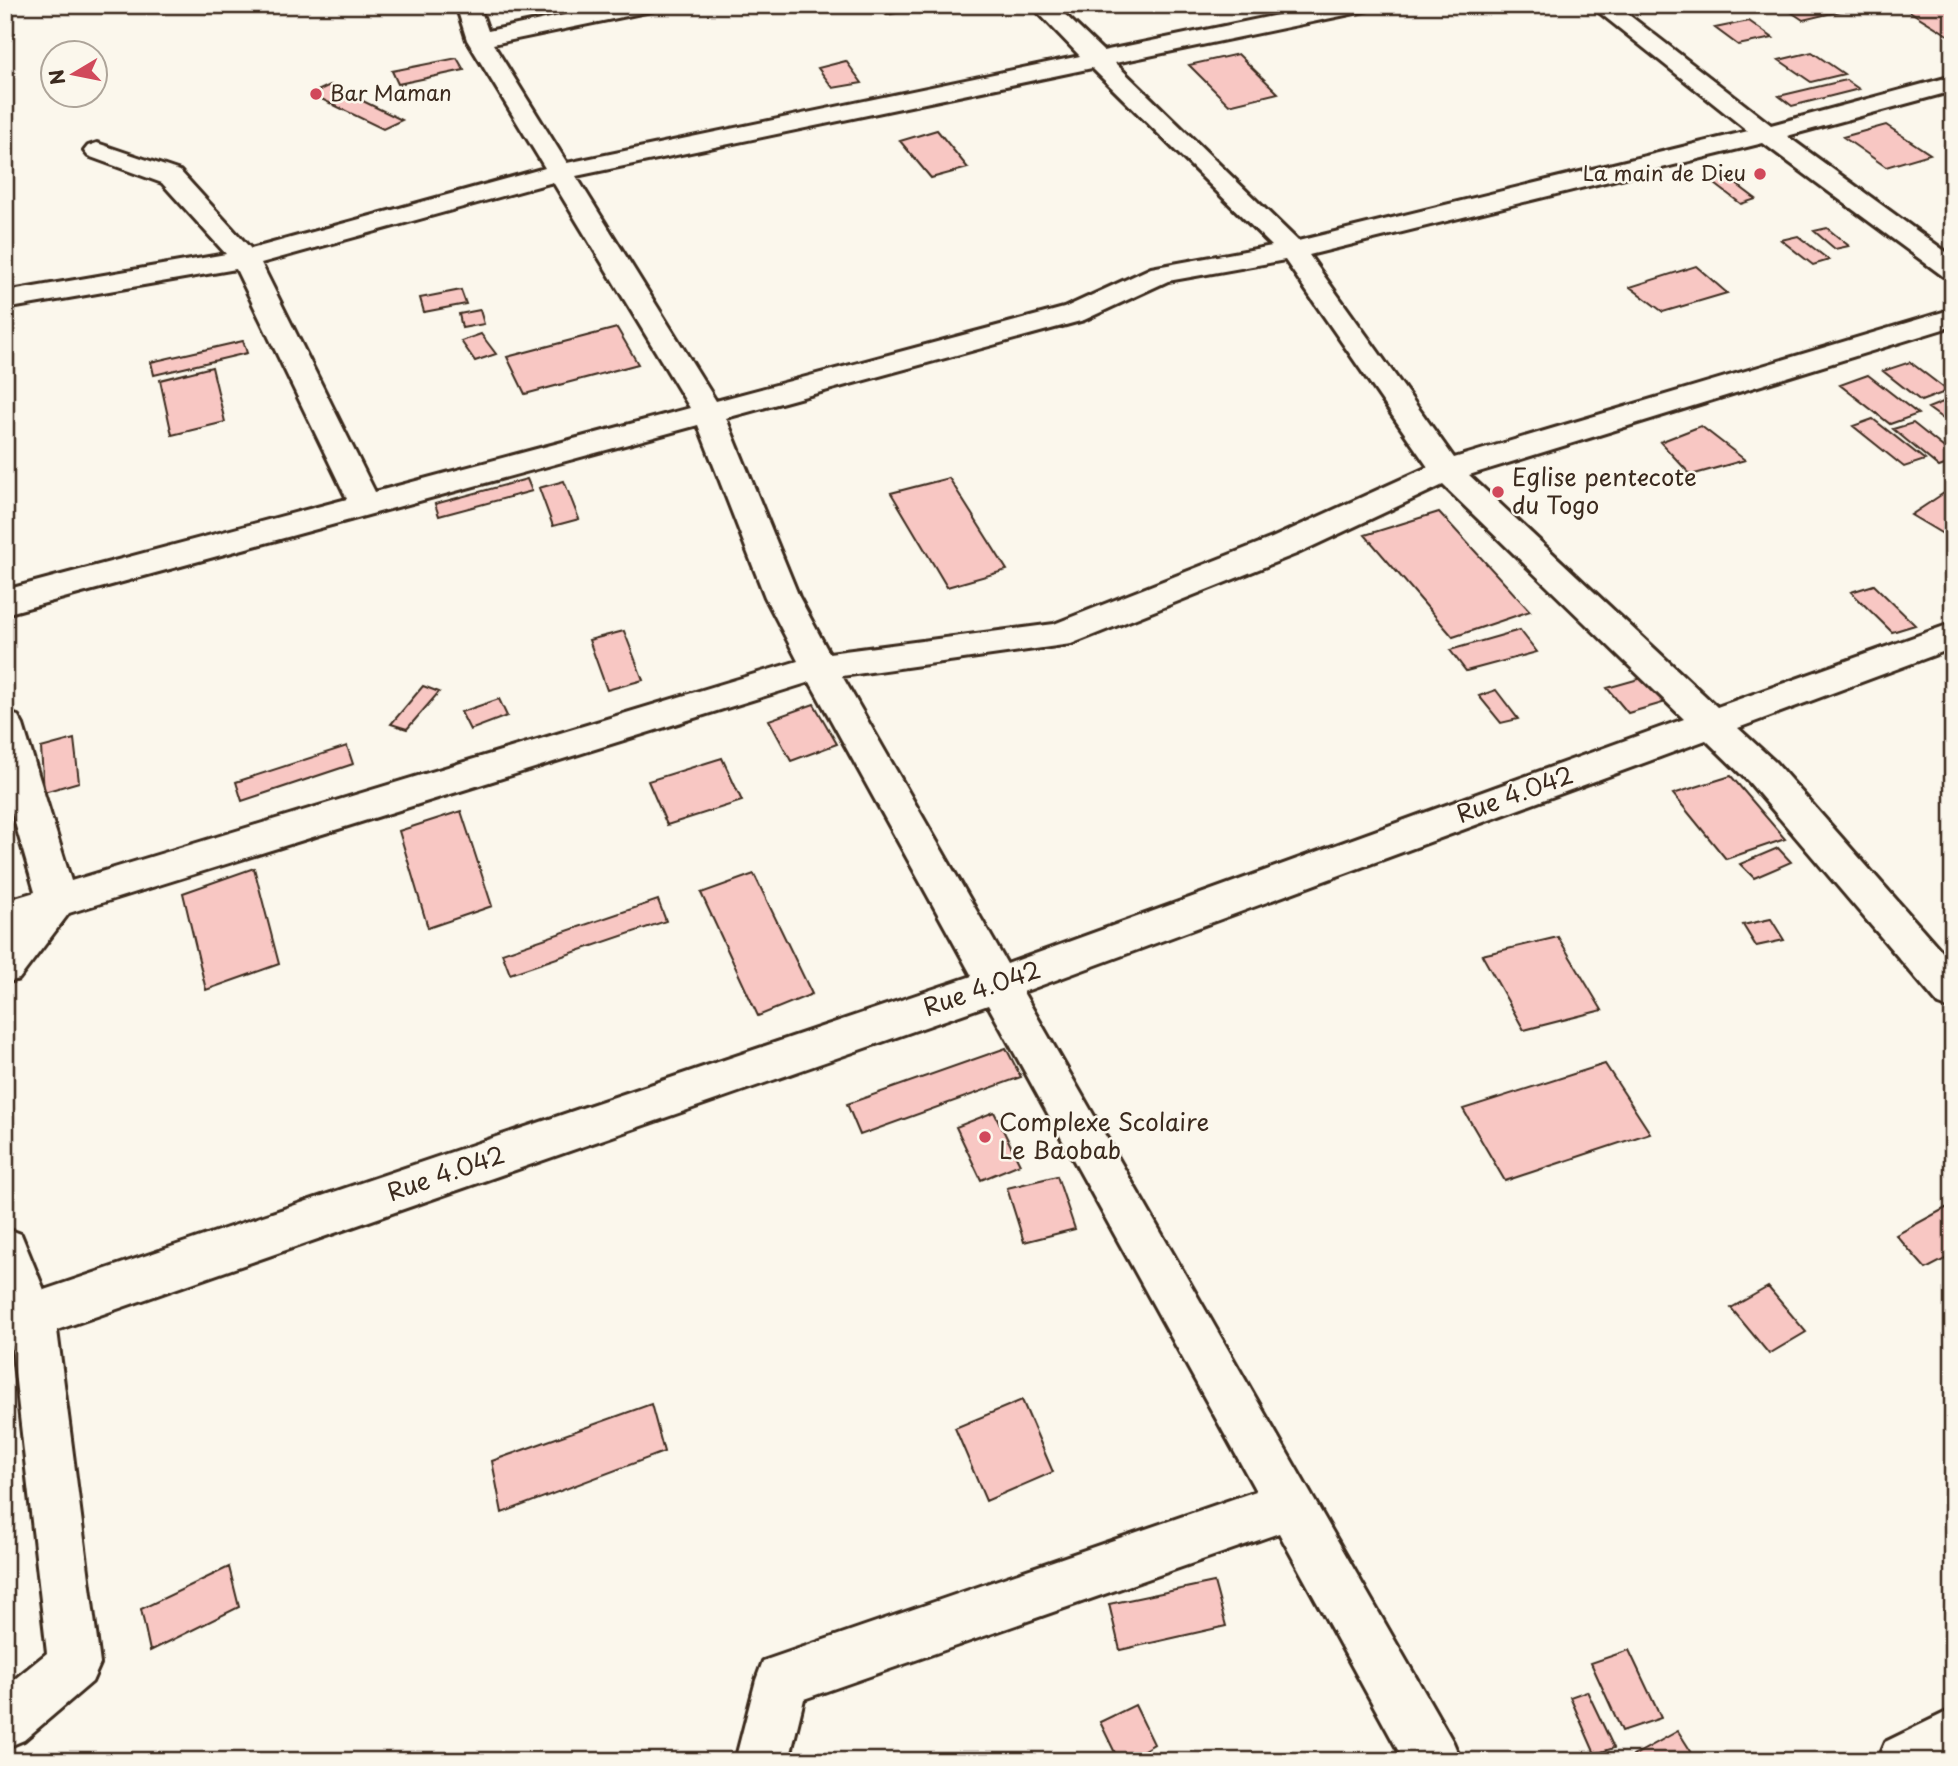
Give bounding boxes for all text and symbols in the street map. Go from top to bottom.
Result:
north arrow [38,38,108,108]
text: N [41,67,71,87]
place label: Bar Maman [330,76,452,108]
marker: Bar Maman [308,86,324,102]
place label: La main de Dieu [1583,156,1746,188]
marker: La main de Dieu [1752,166,1768,182]
place label: Eglise pentecote du Togo [1512,458,1697,522]
marker: Eglise pentecote du Togo [1490,484,1506,500]
street label: Rue 4.042 [1451,755,1578,831]
street label: Rue 4.042 [918,950,1045,1024]
place label: Complexe Scolaire Le Baobab [999,1103,1209,1167]
marker: Complexe Scolaire Le Baobab [977,1129,993,1145]
street label: Rue 4.042 [382,1135,509,1209]

